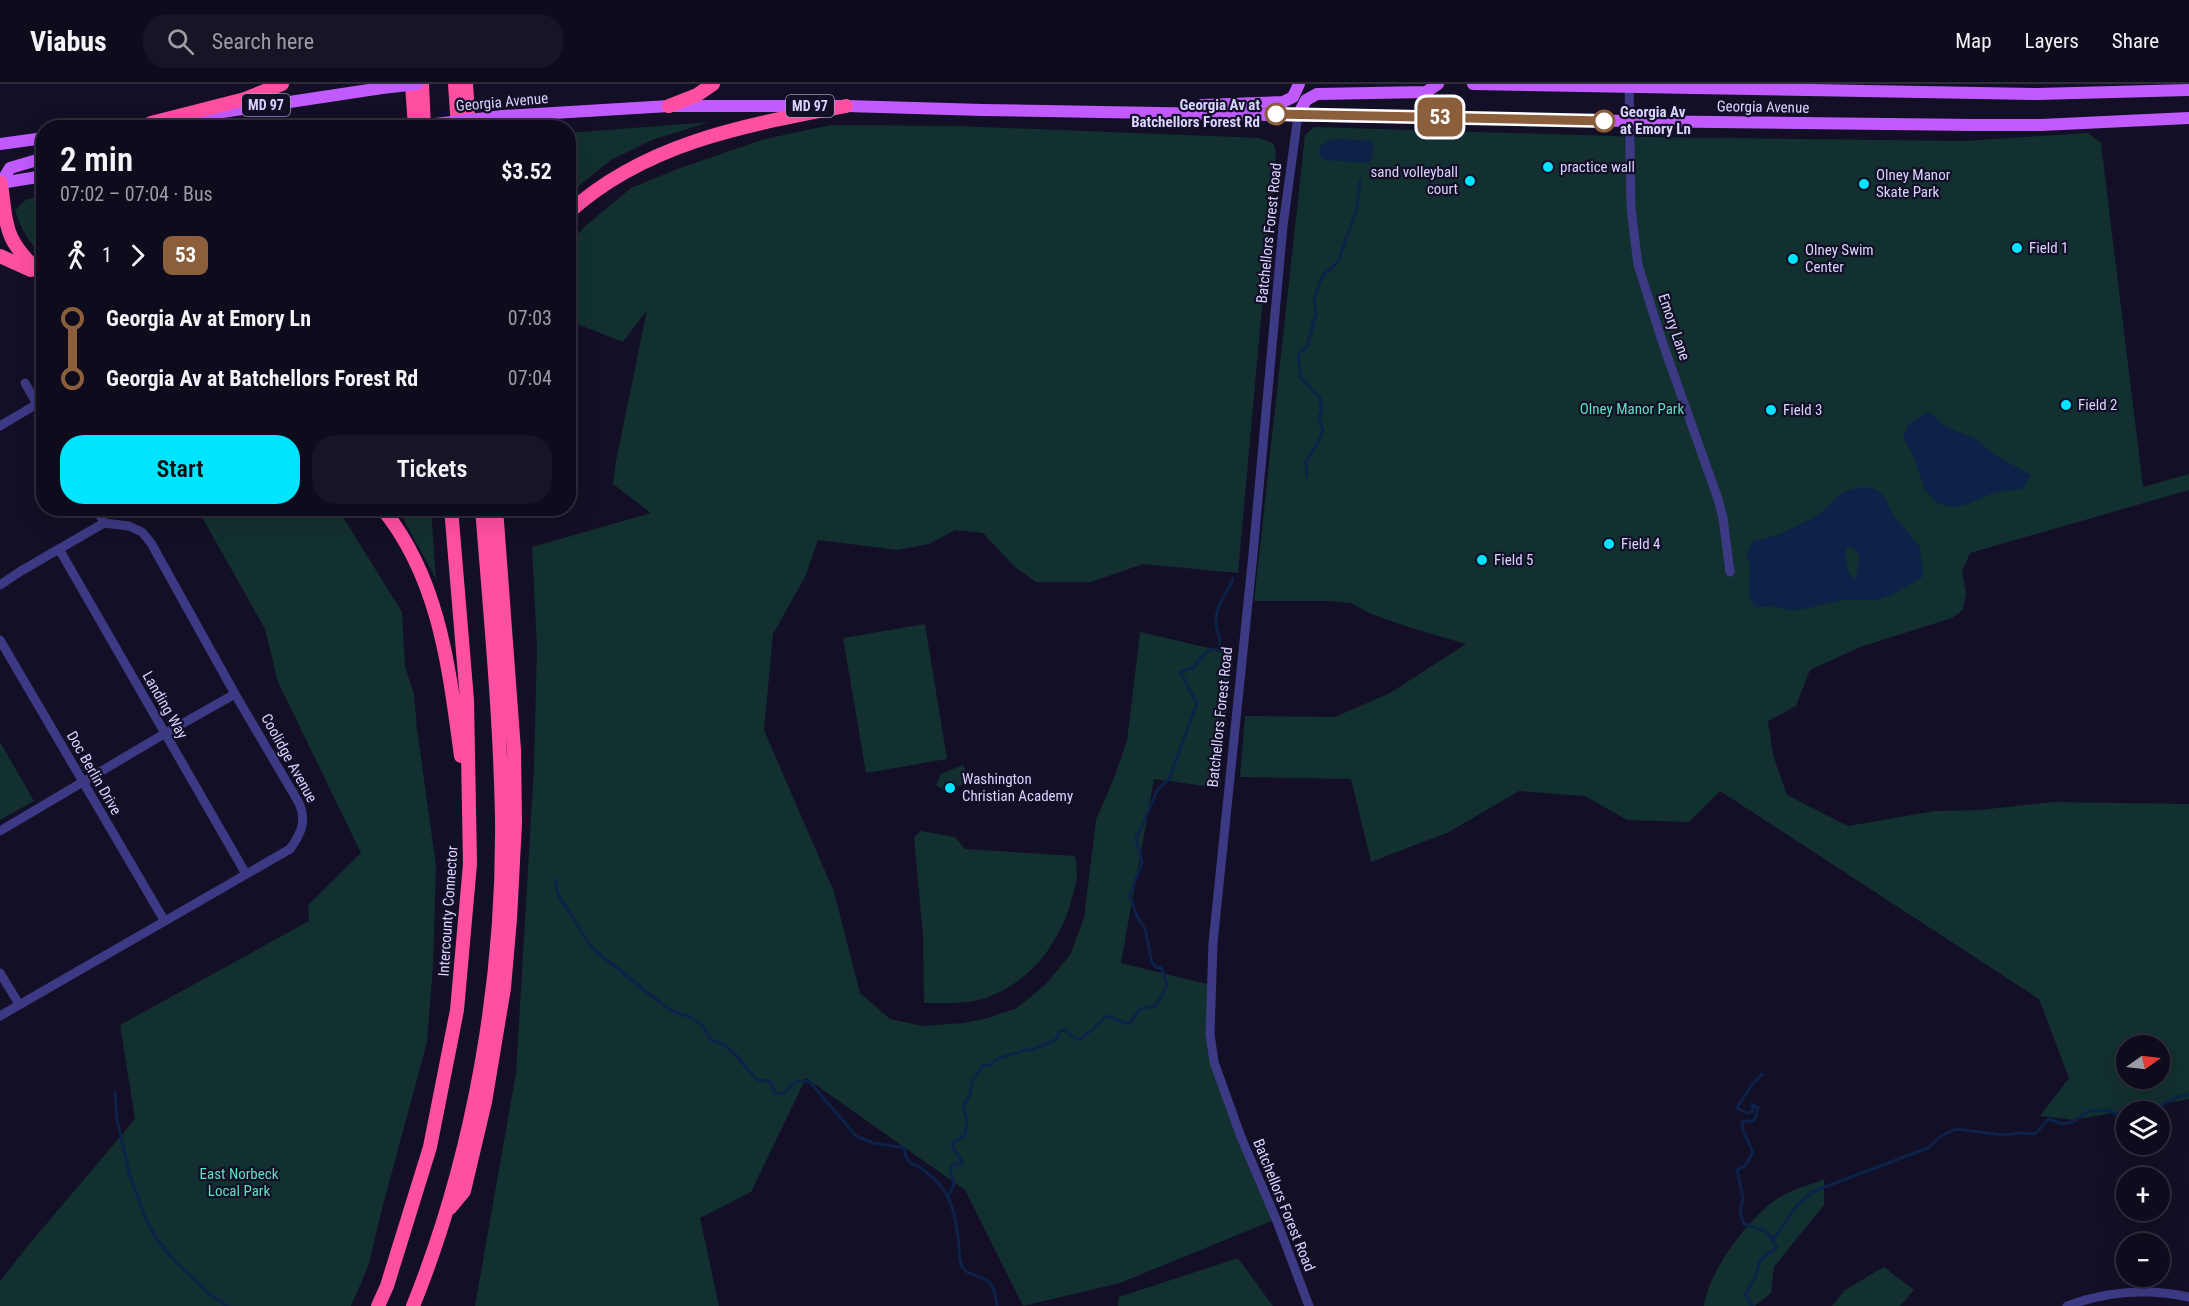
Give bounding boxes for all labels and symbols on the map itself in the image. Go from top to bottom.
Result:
street label: Georgia Avenue [455,89,549,115]
road number: MD 97 [242,94,290,116]
road number: MD 97 [786,95,834,117]
place label: Georgia Av at Batchellors Forest Rd [1131,96,1260,131]
street label: Georgia Avenue [1717,97,1809,117]
line badge: 53 [1413,98,1467,136]
marker: Georgia Av at Batchellors Forest Rd [1265,103,1287,125]
place label: Georgia Av at Emory Ln [1620,103,1691,138]
marker: Georgia Av at Emory Ln [1593,110,1615,132]
place label: practice wall [1560,158,1635,176]
marker: practice wall [1541,160,1555,174]
street label: Batchellors Forest Road [1253,162,1285,304]
place label: sand volleyball court [1370,163,1458,198]
place label: Olney Manor Skate Park [1876,166,1951,201]
marker: sand volleyball court [1463,174,1477,188]
marker: Olney Manor Skate Park [1857,177,1871,191]
place label: Field 1 [2029,239,2068,257]
place label: Olney Swim Center [1805,241,1874,276]
marker: Field 1 [2010,241,2024,255]
marker: Olney Swim Center [1786,252,1800,266]
street label: Emory Lane [1654,291,1694,363]
place label: Field 2 [2078,396,2117,414]
marker: Field 2 [2059,398,2073,412]
park label: Olney Manor Park [1580,400,1684,418]
place label: Field 3 [1783,401,1822,419]
marker: Field 3 [1764,403,1778,417]
place label: Field 4 [1621,535,1660,553]
marker: Field 4 [1602,537,1616,551]
place label: Field 5 [1494,551,1533,569]
marker: Field 5 [1475,553,1489,567]
street label: Batchellors Forest Road [1204,646,1236,788]
street label: Landing Way [138,668,192,742]
street label: Coolidge Avenue [257,710,321,806]
street label: Doc Berlin Drive [63,728,125,818]
place label: Washington Christian Academy [962,770,1073,805]
marker: Washington Christian Academy [943,781,957,795]
street label: Intercounty Connector [434,845,462,977]
north arrow [2116,1035,2170,1089]
street label: Batchellors Forest Road [1249,1136,1319,1274]
park label: East Norbeck Local Park [200,1165,279,1200]

